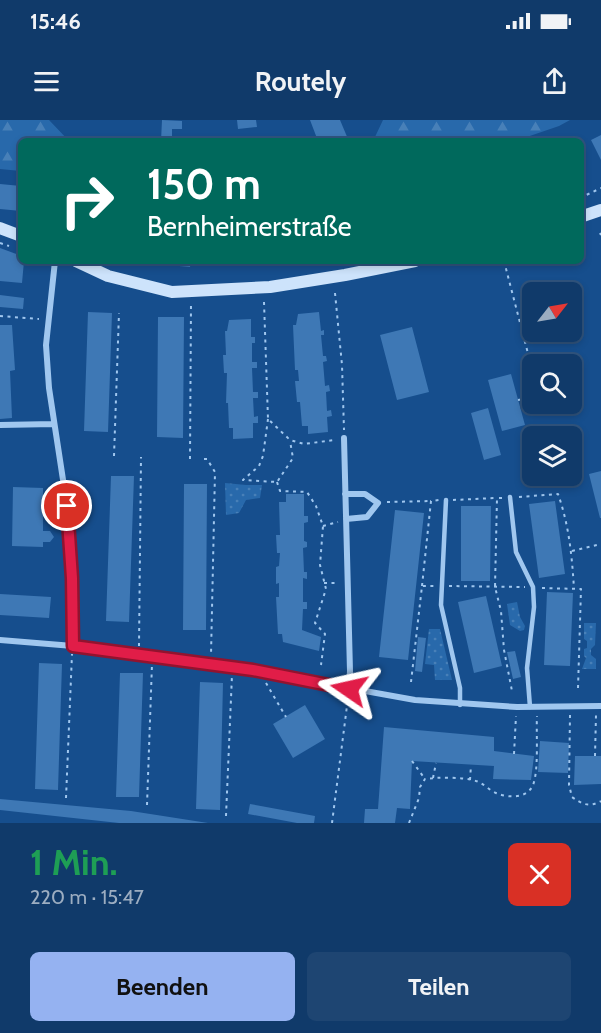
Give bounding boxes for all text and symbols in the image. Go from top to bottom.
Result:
text: 15:46 [30,8,81,35]
icon: menu [30,65,63,98]
text: Routely [255,65,346,98]
icon: share [538,65,571,98]
text: 150 m [147,158,261,210]
icon: right [48,162,126,240]
text: Bernheimerstraße [147,210,352,243]
north arrow [522,282,582,342]
map controls [522,282,582,486]
button: search [522,354,582,414]
button: layers [522,426,582,486]
pin [41,480,92,531]
icon: arrive [50,489,83,522]
position arrow [317,657,381,721]
text: 1 Min. [30,840,118,884]
button: close [508,843,571,906]
text: 220 m · 15:47 [30,885,144,909]
button: Beenden [30,952,295,1021]
button: Teilen [307,952,571,1021]

